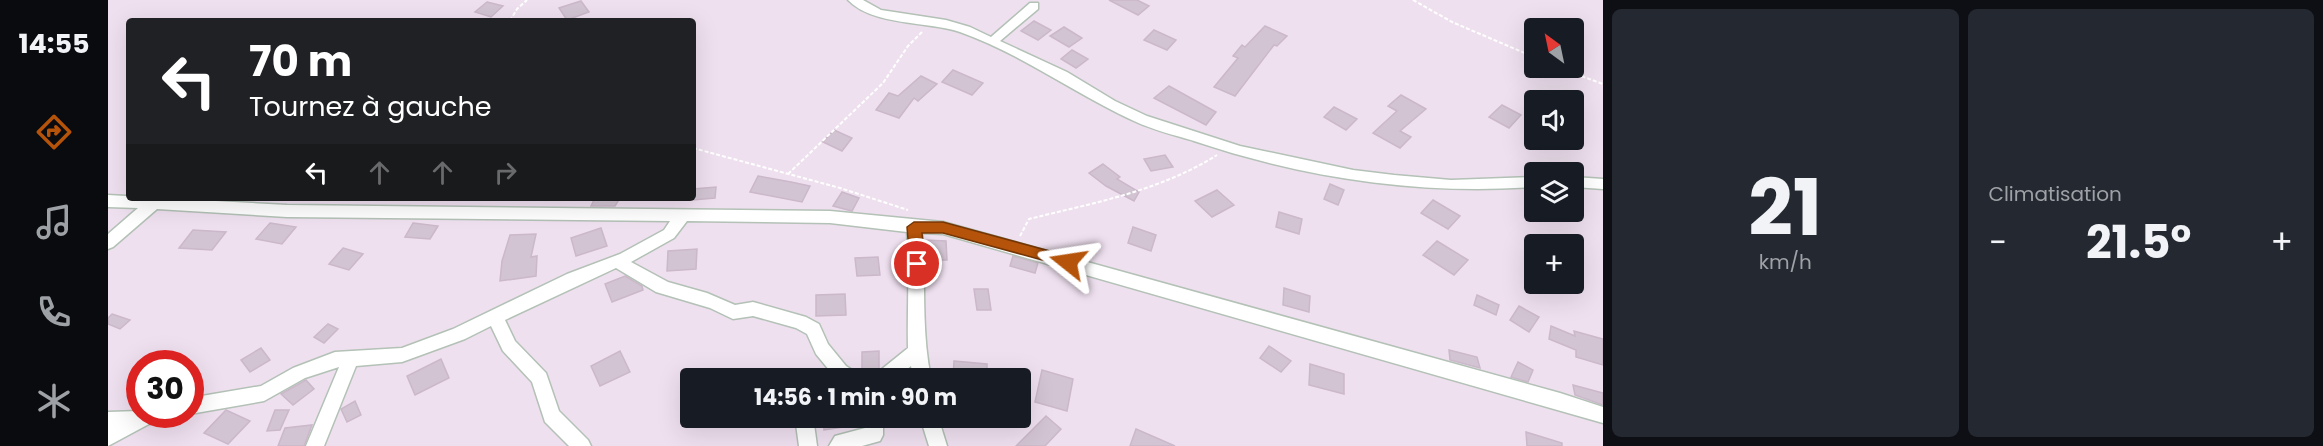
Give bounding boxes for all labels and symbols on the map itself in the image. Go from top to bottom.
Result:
north arrow [1524,18,1584,78]
position arrow [1036,230,1100,294]
pin [891,238,942,289]
speed limit sign: 30 [126,350,204,428]

